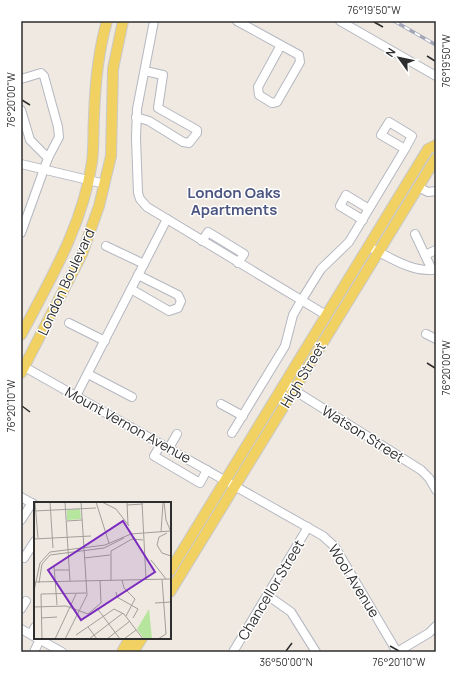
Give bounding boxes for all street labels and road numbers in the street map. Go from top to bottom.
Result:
street label: London Boulevard [33,225,99,338]
street label: High Street [276,338,330,411]
street label: Mount Vernon Avenue [62,382,195,467]
street label: Watson Street [318,401,408,467]
street label: Chancellor Street [233,536,308,643]
street label: Wool Avenue [324,541,384,621]

